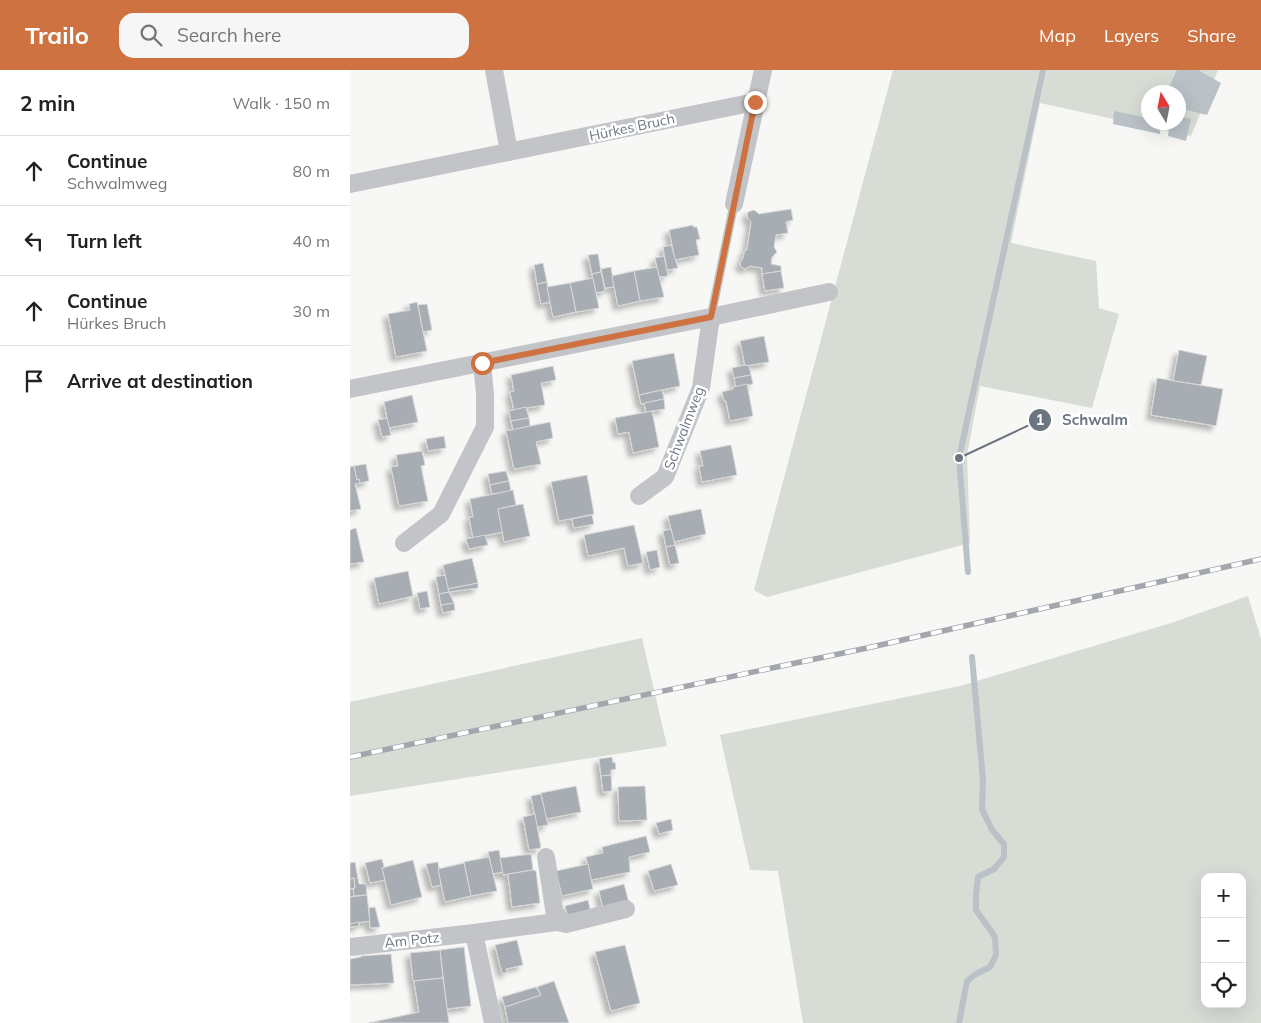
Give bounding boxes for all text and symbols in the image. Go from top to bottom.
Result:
search box [119,13,469,58]
text: Trailo [25,20,89,50]
icon: search [137,21,165,49]
text: Search here [177,23,281,47]
text: Map [1039,24,1076,47]
text: Layers [1104,24,1159,47]
text: Share [1187,24,1236,47]
north arrow [1141,85,1186,130]
text: 2 min [20,90,75,116]
route end [744,91,767,114]
text: Walk · 150 m [232,93,330,113]
street label: Hürkes Bruch [588,109,676,145]
text: Continue [67,149,147,173]
icon: ahead [20,157,48,185]
text: 80 m [293,161,330,181]
text: Schwalmweg [67,173,167,193]
icon: left [20,227,48,255]
text: Turn left [67,229,142,253]
text: 40 m [293,231,330,251]
text: Continue [67,289,147,313]
icon: ahead [20,297,48,325]
text: 30 m [293,301,330,321]
text: Hürkes Bruch [67,313,166,333]
route start [471,352,494,375]
icon: arrive [20,367,48,395]
text: Arrive at destination [67,369,253,393]
street label: Schwalmweg [660,384,708,472]
callout: Schwalm [1027,405,1138,435]
text: 1 [1035,410,1045,429]
text: Schwalm [1062,410,1128,429]
map controls [1201,873,1246,1008]
button: + [1201,873,1246,918]
button: − [1201,918,1246,963]
street label: Am Potz [384,928,440,952]
button: locate [1201,963,1246,1008]

